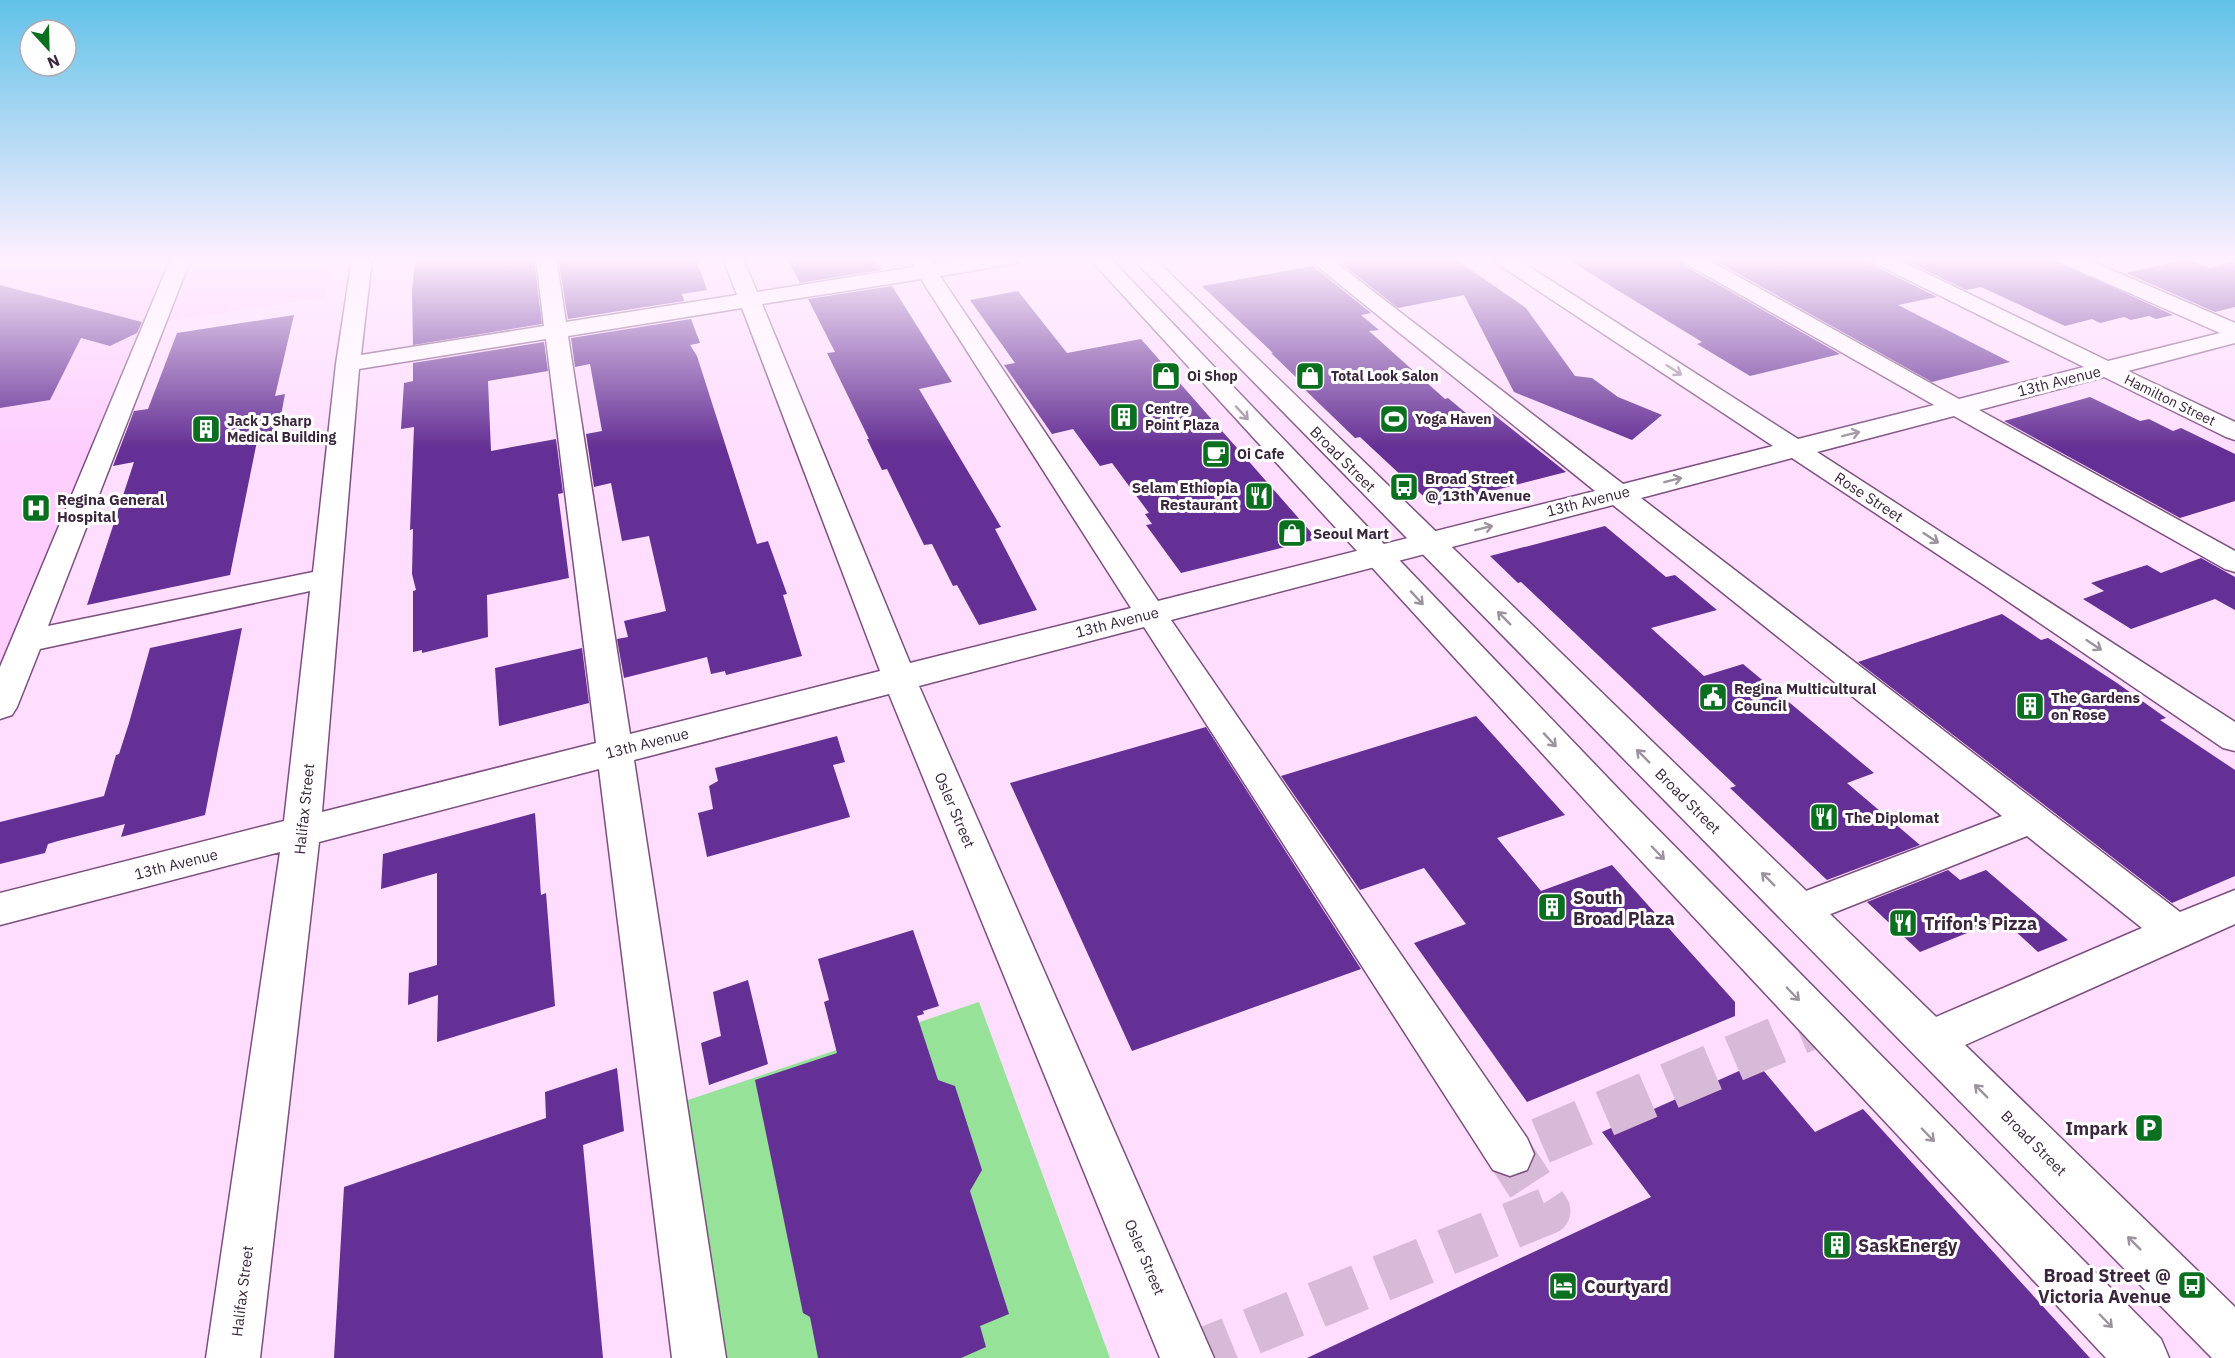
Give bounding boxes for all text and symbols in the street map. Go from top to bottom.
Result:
north arrow [18,18,78,78]
text: N [44,50,63,73]
shop icon: Oi Shop [1150,360,1182,392]
shop icon: Total Look Salon [1294,360,1326,392]
street label: 13th Avenue [2015,361,2103,401]
one-way arrow [1665,365,1682,377]
place label: Oi Shop [1187,367,1238,385]
place label: Total Look Salon [1331,367,1439,385]
street label: Hamilton Street [2121,370,2219,430]
place label: Centre Point Plaza [1145,400,1219,434]
building icon: Centre Point Plaza [1108,401,1140,433]
sports icon: Yoga Haven [1378,403,1410,435]
one-way arrow [1235,405,1249,420]
place label: Yoga Haven [1415,410,1492,428]
place label: Jack J Sharp Medical Building [227,412,336,446]
building icon: Jack J Sharp Medical Building [190,413,222,445]
street label: Broad Street [1306,422,1380,496]
one-way arrow [1841,428,1860,439]
cafe icon: Oi Cafe [1200,438,1232,470]
place label: Oi Cafe [1237,445,1284,463]
street label: Rose Street [1831,468,1907,526]
place label: Broad Street @ 13th Avenue [1425,469,1531,505]
bus stop icon: Broad Street @ 13th Avenue [1388,471,1420,503]
one-way arrow [1663,473,1682,485]
place label: Selam Ethiopia Restaurant [1132,478,1238,514]
restaurant icon: Selam Ethiopia Restaurant [1243,480,1275,512]
street label: 13th Avenue [1544,481,1632,521]
place label: Regina General Hospital [57,490,165,526]
hospital icon: Regina General Hospital [20,492,52,524]
shop icon: Seoul Mart [1276,517,1308,549]
one-way arrow [1474,521,1493,533]
place label: Seoul Mart [1313,524,1389,543]
one-way arrow [1922,532,1939,544]
one-way arrow [1410,590,1424,605]
street label: 13th Avenue [1073,602,1161,642]
one-way arrow [1497,611,1512,626]
one-way arrow [2085,639,2102,651]
place label: Regina Multicultural Council [1734,679,1877,715]
public building icon: Regina Multicultural Council [1697,681,1729,713]
place label: The Gardens on Rose [2051,688,2140,724]
building icon: The Gardens on Rose [2014,690,2046,722]
street label: 13th Avenue [603,723,691,763]
one-way arrow [1543,732,1558,747]
one-way arrow [1635,748,1650,763]
street label: Halifax Street [290,762,318,856]
street label: Broad Street [1651,764,1725,838]
street label: Osler Street [931,769,979,851]
restaurant icon: The Diplomat [1808,801,1840,833]
place label: The Diplomat [1845,808,1939,827]
street label: 13th Avenue [132,844,220,884]
one-way arrow [1651,846,1665,861]
one-way arrow [1760,872,1775,887]
place label: South Broad Plaza [1573,886,1675,930]
building icon: South Broad Plaza [1536,891,1568,923]
restaurant icon: Trifon's Pizza [1887,907,1919,939]
place label: Trifon's Pizza [1924,912,2037,935]
one-way arrow [1785,986,1800,1001]
one-way arrow [1973,1083,1988,1098]
street label: Broad Street [1997,1106,2071,1180]
parking icon: Impark [2133,1112,2165,1144]
place label: Impark [2065,1117,2129,1140]
one-way arrow [1921,1127,1935,1142]
street label: Osler Street [1121,1216,1169,1298]
building icon: SaskEnergy [1821,1229,1853,1261]
place label: SaskEnergy [1858,1234,1958,1257]
one-way arrow [2127,1236,2142,1251]
street label: Halifax Street [227,1244,257,1338]
place label: Broad Street @ Victoria Avenue [2038,1264,2171,1308]
bus stop icon: Broad Street @ Victoria Avenue [2176,1269,2208,1301]
hotel icon: Courtyard [1547,1270,1579,1302]
place label: Courtyard [1584,1275,1669,1298]
one-way arrow [2099,1313,2114,1328]

